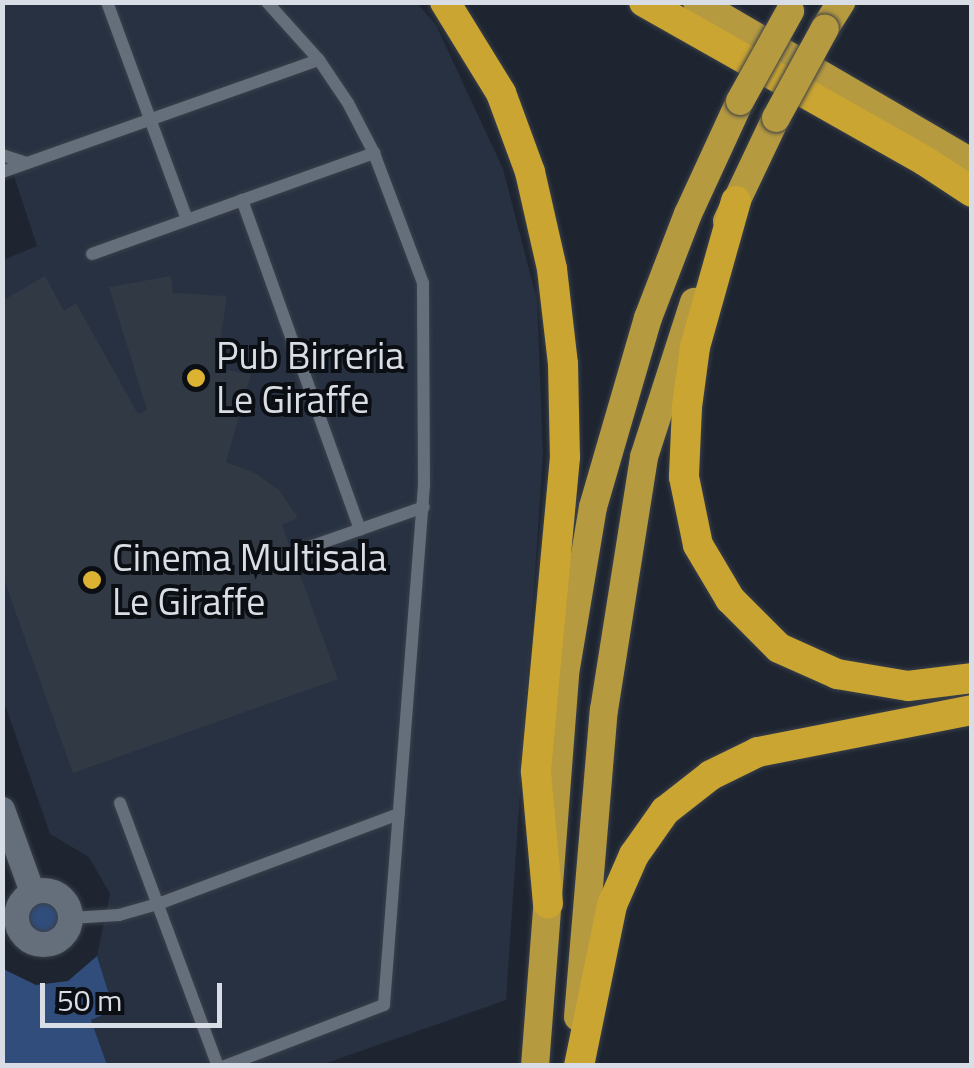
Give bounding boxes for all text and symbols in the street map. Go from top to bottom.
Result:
place label: Pub Birreria Le Giraffe [216,333,404,422]
marker: Pub Birreria Le Giraffe [185,367,207,389]
place label: Cinema Multisala Le Giraffe [112,535,387,624]
marker: Cinema Multisala Le Giraffe [81,569,103,591]
scale bar [45,963,228,1025]
text: 50 m [57,977,122,1023]

